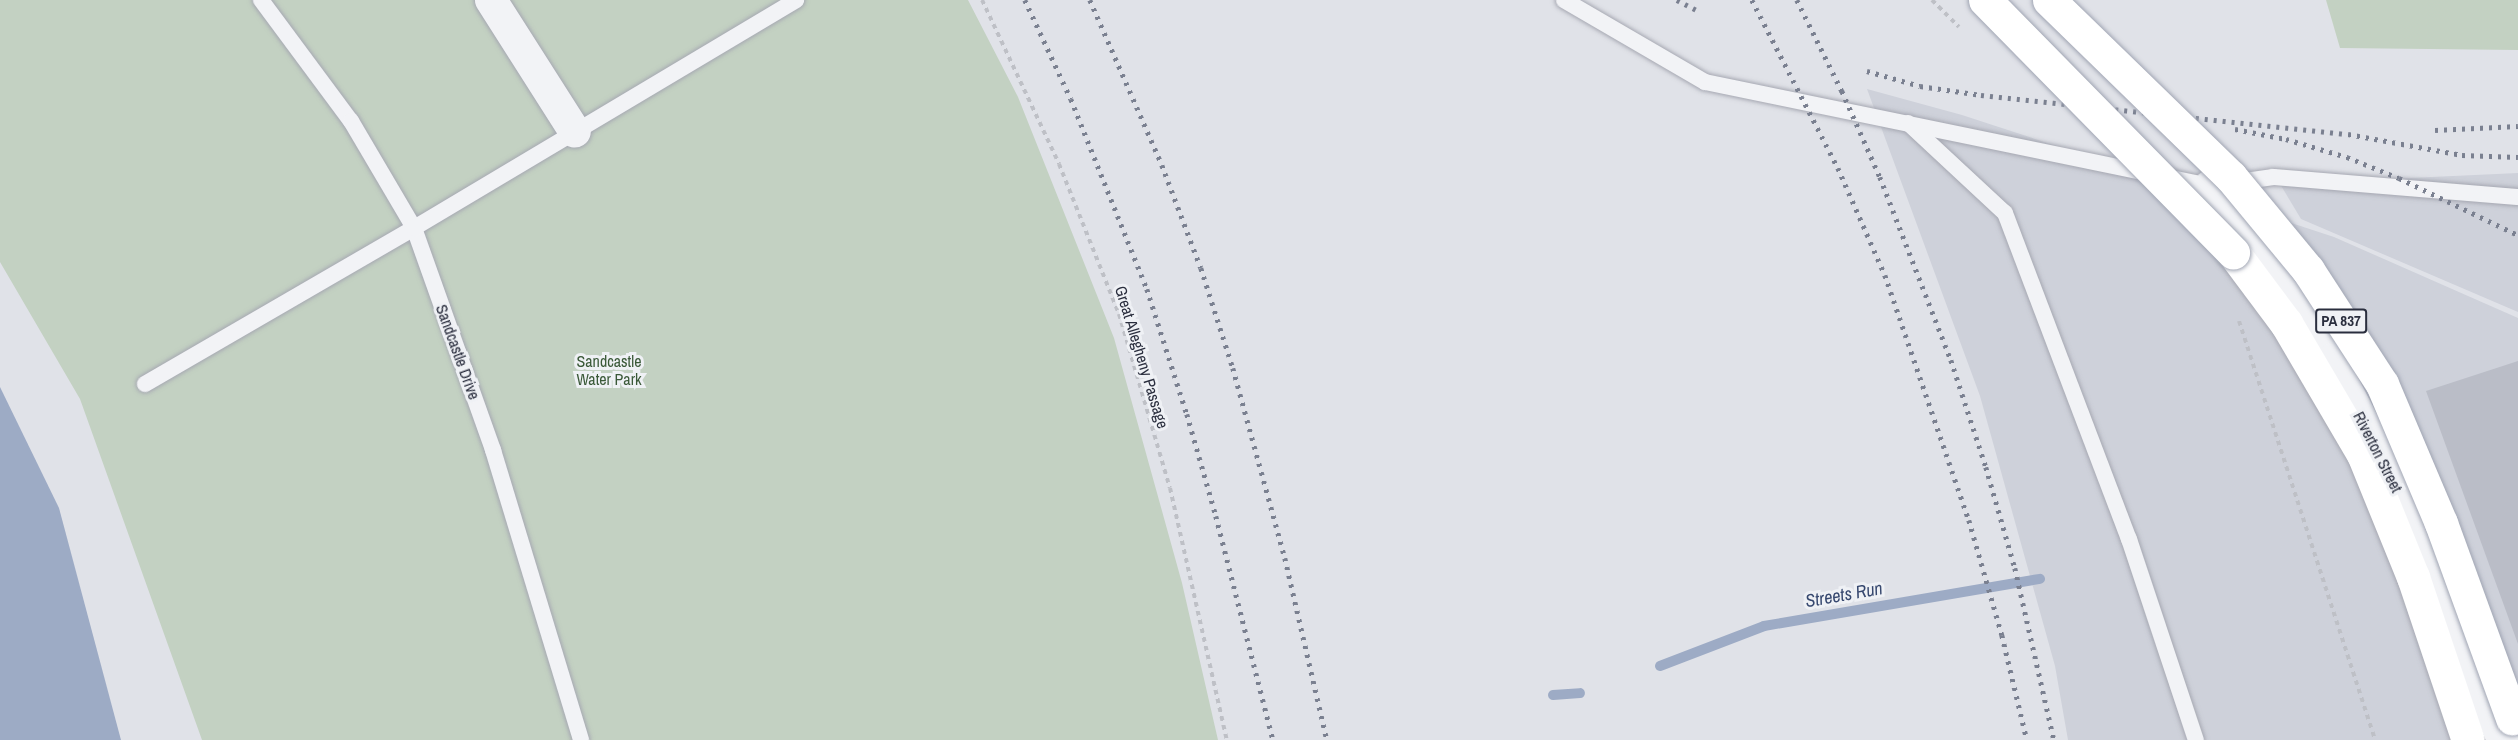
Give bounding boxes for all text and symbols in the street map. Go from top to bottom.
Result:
street label: Great Allegheny Passage [1111,283,1173,431]
street label: Sandcastle Drive [432,302,484,402]
road number: PA 837 [2314,309,2368,333]
park label: Sandcastle Water Park [576,351,642,389]
street label: Riverton Street [2349,408,2407,496]
water label: Streets Run [1804,578,1884,612]

